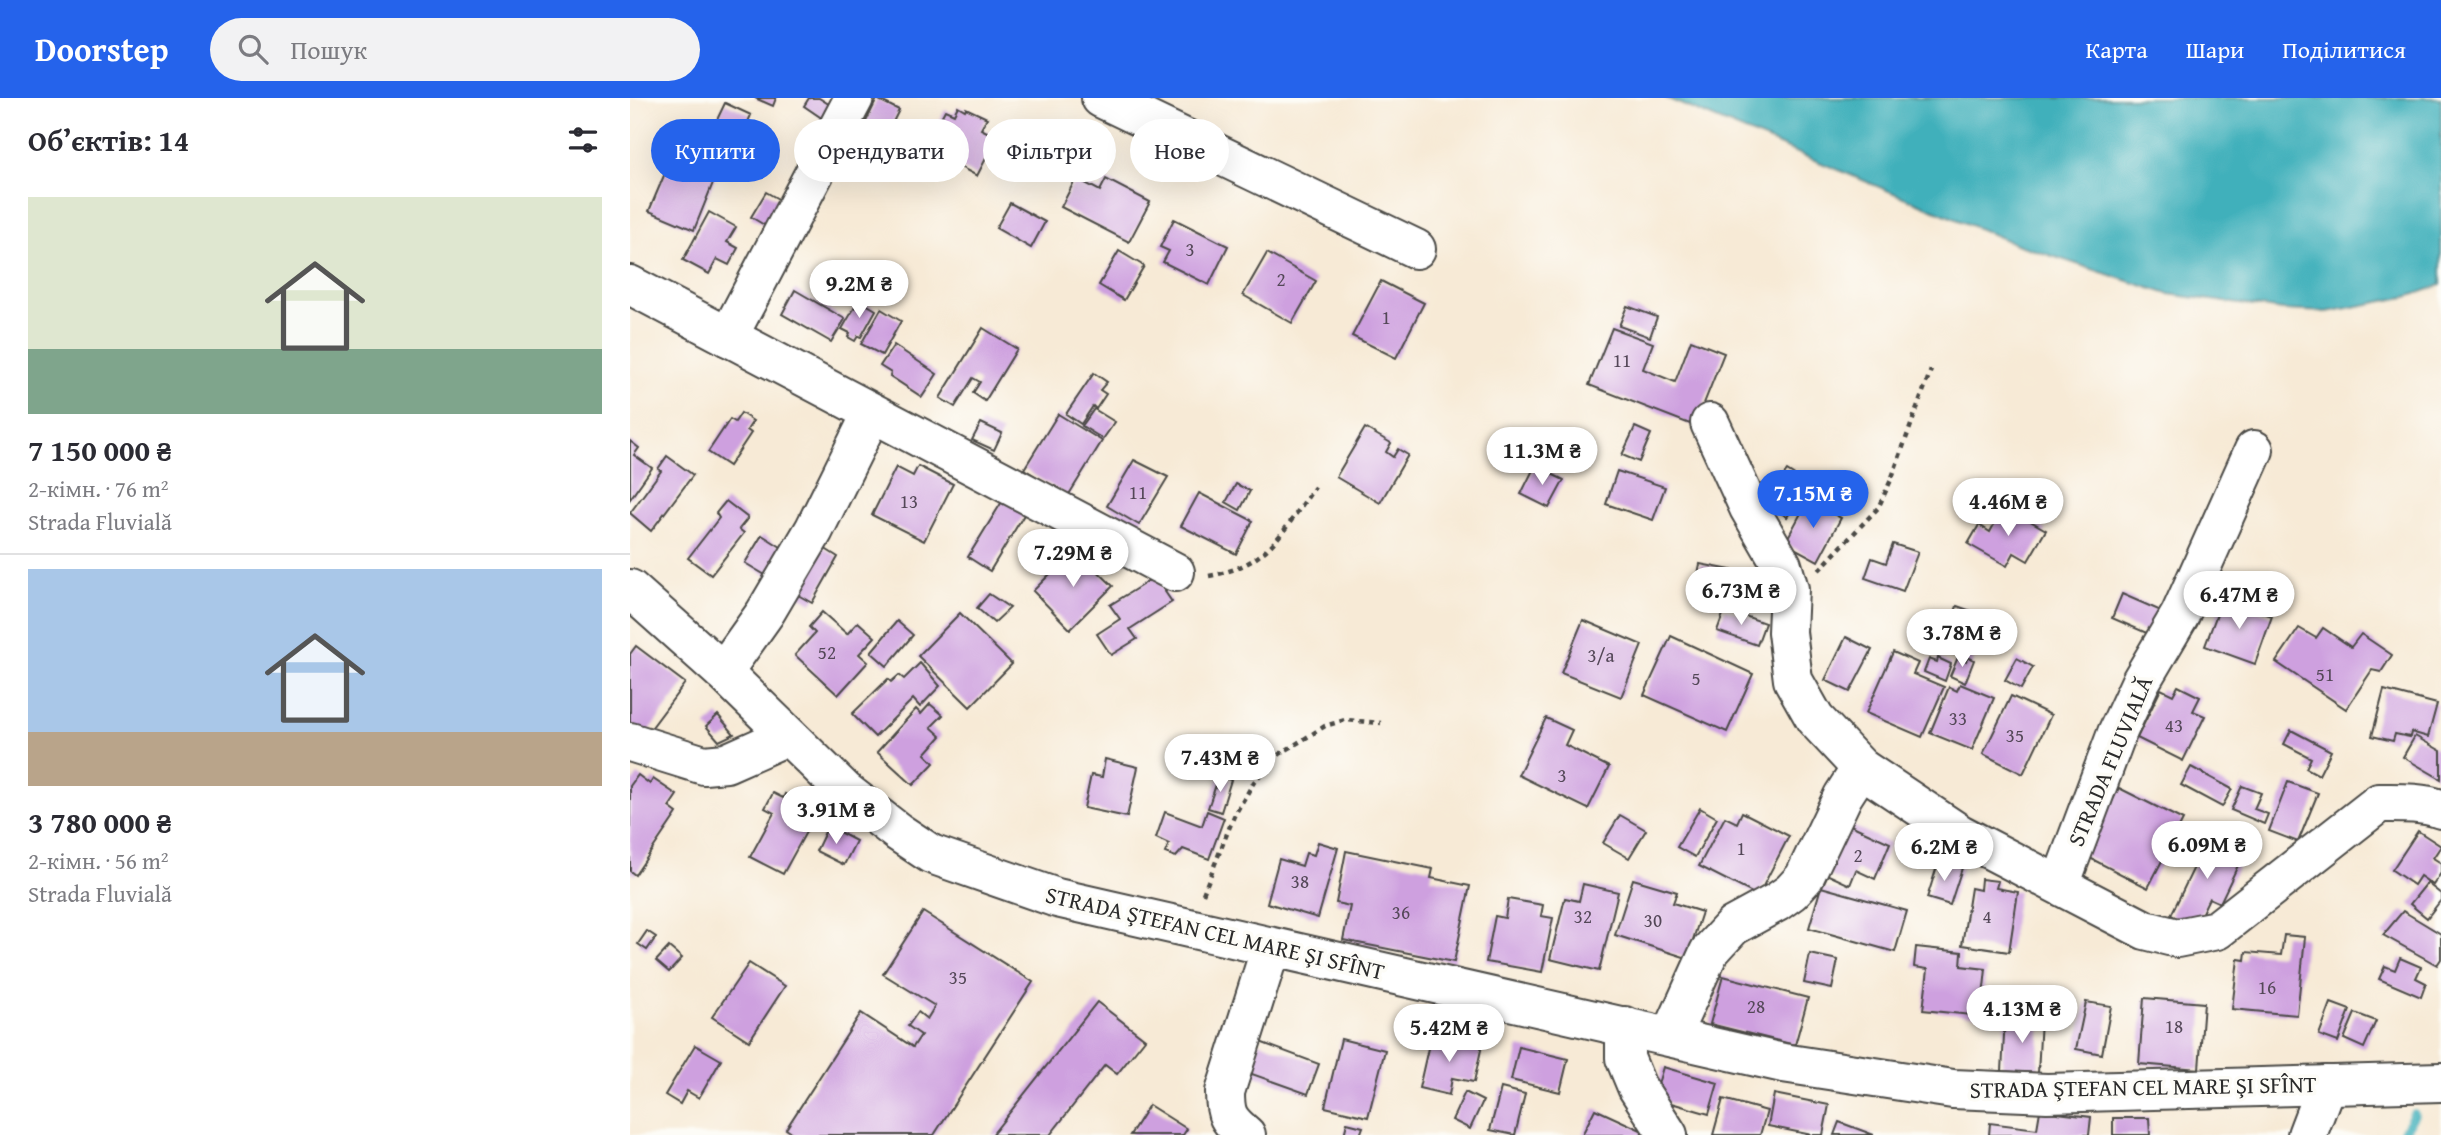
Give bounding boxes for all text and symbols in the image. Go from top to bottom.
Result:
search box [210,18,700,81]
text: Doorstep [35,25,168,73]
icon: search [234,30,272,68]
text: Пошук [290,30,367,69]
text: Карта [2085,32,2148,67]
text: Шари [2186,32,2244,67]
text: Поділитися [2282,32,2406,67]
text: Об’єктів: 14 [28,118,189,162]
chip: Купити [651,119,780,182]
chip: Орендувати [794,119,969,182]
chip: Фільтри [983,119,1116,182]
chip: Нове [1130,119,1229,182]
icon: filters [564,121,602,159]
house number: 3 [1185,235,1195,263]
icon: home [252,243,378,369]
pin: 9.2M ₴ [802,260,916,320]
house number: 2 [1276,265,1286,293]
text: 9.2M ₴ [825,266,893,299]
house number: 1 [1381,303,1391,331]
house number: 11 [1613,346,1631,374]
text: 7 150 000 ₴ [28,428,172,472]
pin: 11.3M ₴ [1477,428,1607,487]
text: 11.3M ₴ [1502,433,1582,466]
pin: 7.15M ₴ [1748,470,1878,530]
text: 2-кімн. · 76 m² [28,472,169,505]
text: 7.15M ₴ [1773,476,1853,509]
house number: 11 [1129,478,1147,506]
pin: 4.46M ₴ [1943,478,2073,538]
text: 4.46M ₴ [1968,484,2048,517]
house number: 13 [900,487,918,515]
text: Strada Fluvială [28,505,172,538]
pin: 7.29M ₴ [1008,530,1138,589]
text: 7.29M ₴ [1033,535,1113,568]
pin: 6.73M ₴ [1676,568,1806,627]
pin: 6.47M ₴ [2174,572,2304,631]
text: 6.73M ₴ [1701,573,1781,606]
text: 6.47M ₴ [2199,577,2279,610]
pin: 3.78M ₴ [1897,610,2027,669]
icon: home [252,615,378,741]
text: 3.78M ₴ [1922,615,2002,648]
house number: 52 [818,638,836,666]
house number: 3/a [1587,641,1615,669]
house number: 51 [2316,660,2334,688]
house number: 5 [1691,664,1701,692]
street label: STRADA FLUVIALĂ [2059,670,2160,851]
house number: 33 [1949,704,1967,732]
house number: 43 [2165,711,2183,739]
house number: 35 [2006,721,2024,749]
pin: 7.43M ₴ [1155,734,1285,794]
text: 7.43M ₴ [1180,740,1260,773]
house number: 3 [1557,761,1567,789]
pin: 3.91M ₴ [771,786,901,846]
text: 3.91M ₴ [796,792,876,825]
text: 3 780 000 ₴ [28,800,172,844]
pin: 6.09M ₴ [2142,822,2272,881]
pin: 6.2M ₴ [1887,824,2001,883]
text: 6.09M ₴ [2167,827,2247,860]
text: 6.2M ₴ [1910,829,1978,862]
house number: 1 [1736,834,1746,862]
house number: 2 [1853,841,1863,869]
text: 2-кімн. · 56 m² [28,844,169,877]
house number: 38 [1291,867,1309,895]
text: Strada Fluvială [28,877,172,910]
street label: STRADA ŞTEFAN CEL MARE ŞI SFÎNT [1042,877,1388,988]
house number: 36 [1392,898,1410,926]
house number: 32 [1574,902,1592,930]
house number: 4 [1982,902,1992,930]
house number: 30 [1644,906,1662,934]
house number: 35 [949,963,967,991]
house number: 16 [2258,973,2276,1001]
pin: 4.13M ₴ [1957,986,2087,1045]
text: 4.13M ₴ [1982,991,2062,1024]
house number: 28 [1747,992,1765,1020]
pin: 5.42M ₴ [1384,1004,1514,1064]
text: 5.42M ₴ [1409,1010,1489,1043]
house number: 18 [2165,1012,2183,1040]
street label: STRADA ŞTEFAN CEL MARE ŞI SFÎNT [1969,1067,2317,1106]

